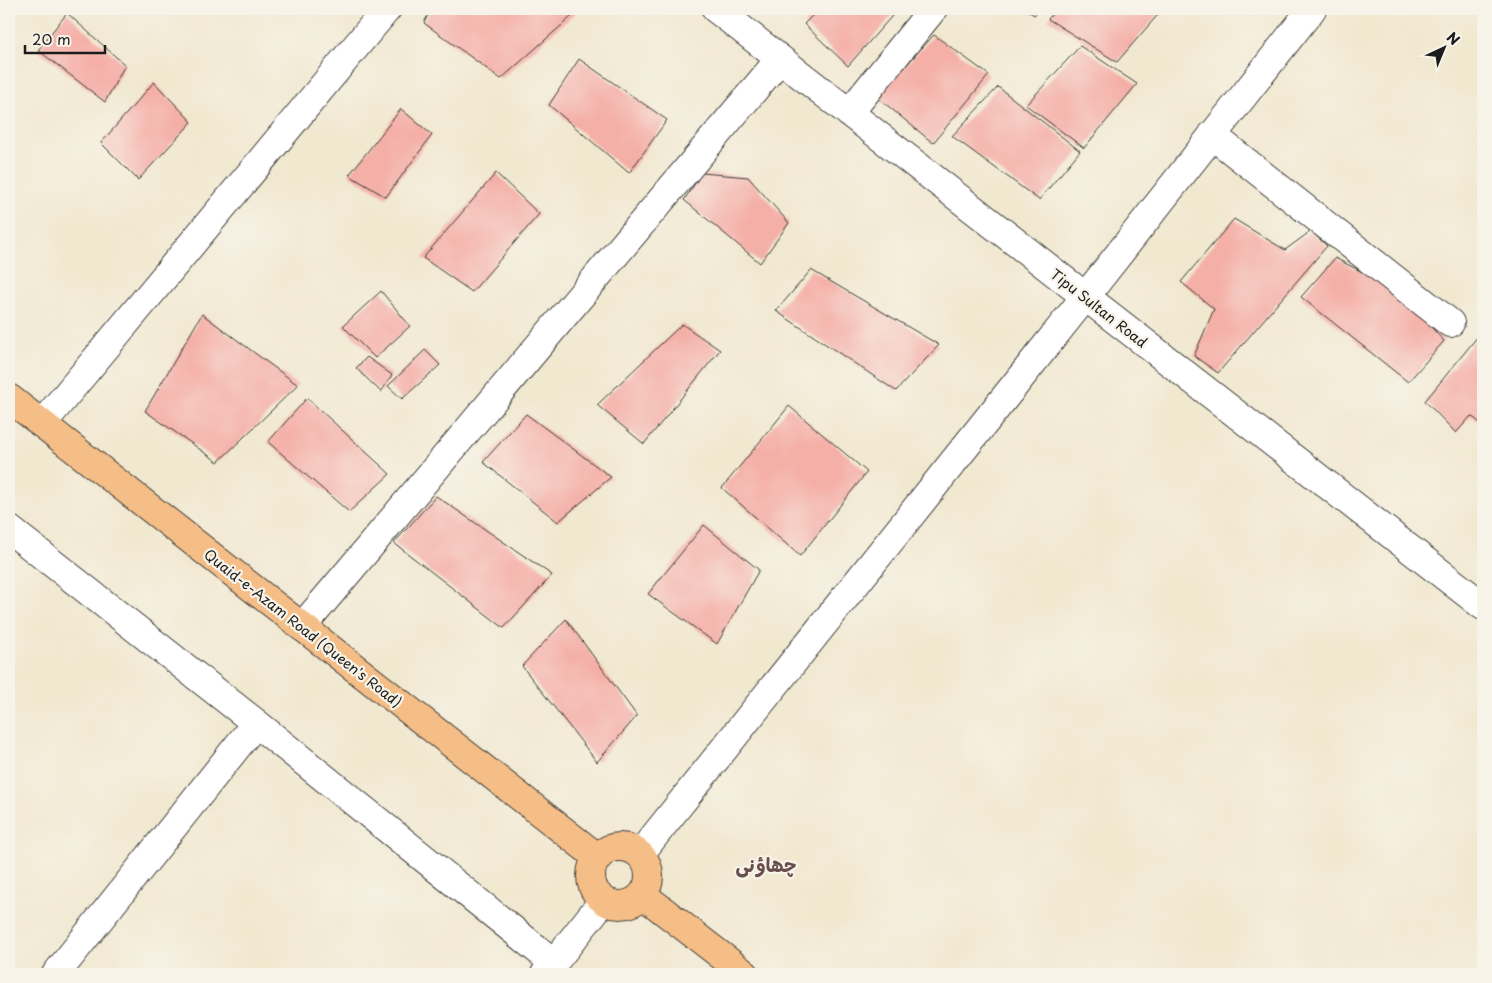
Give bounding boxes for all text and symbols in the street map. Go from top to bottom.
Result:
scale bar [25,22,105,54]
north arrow [1420,22,1470,72]
text: 20 m [32,27,71,50]
text: N [1442,27,1465,50]
street label: Tipu Sultan Road [1046,264,1152,352]
street label: Quaid-e-Azam Road (Queen's Road) [200,544,406,712]
district label: چھاؤنی [735,850,797,878]

